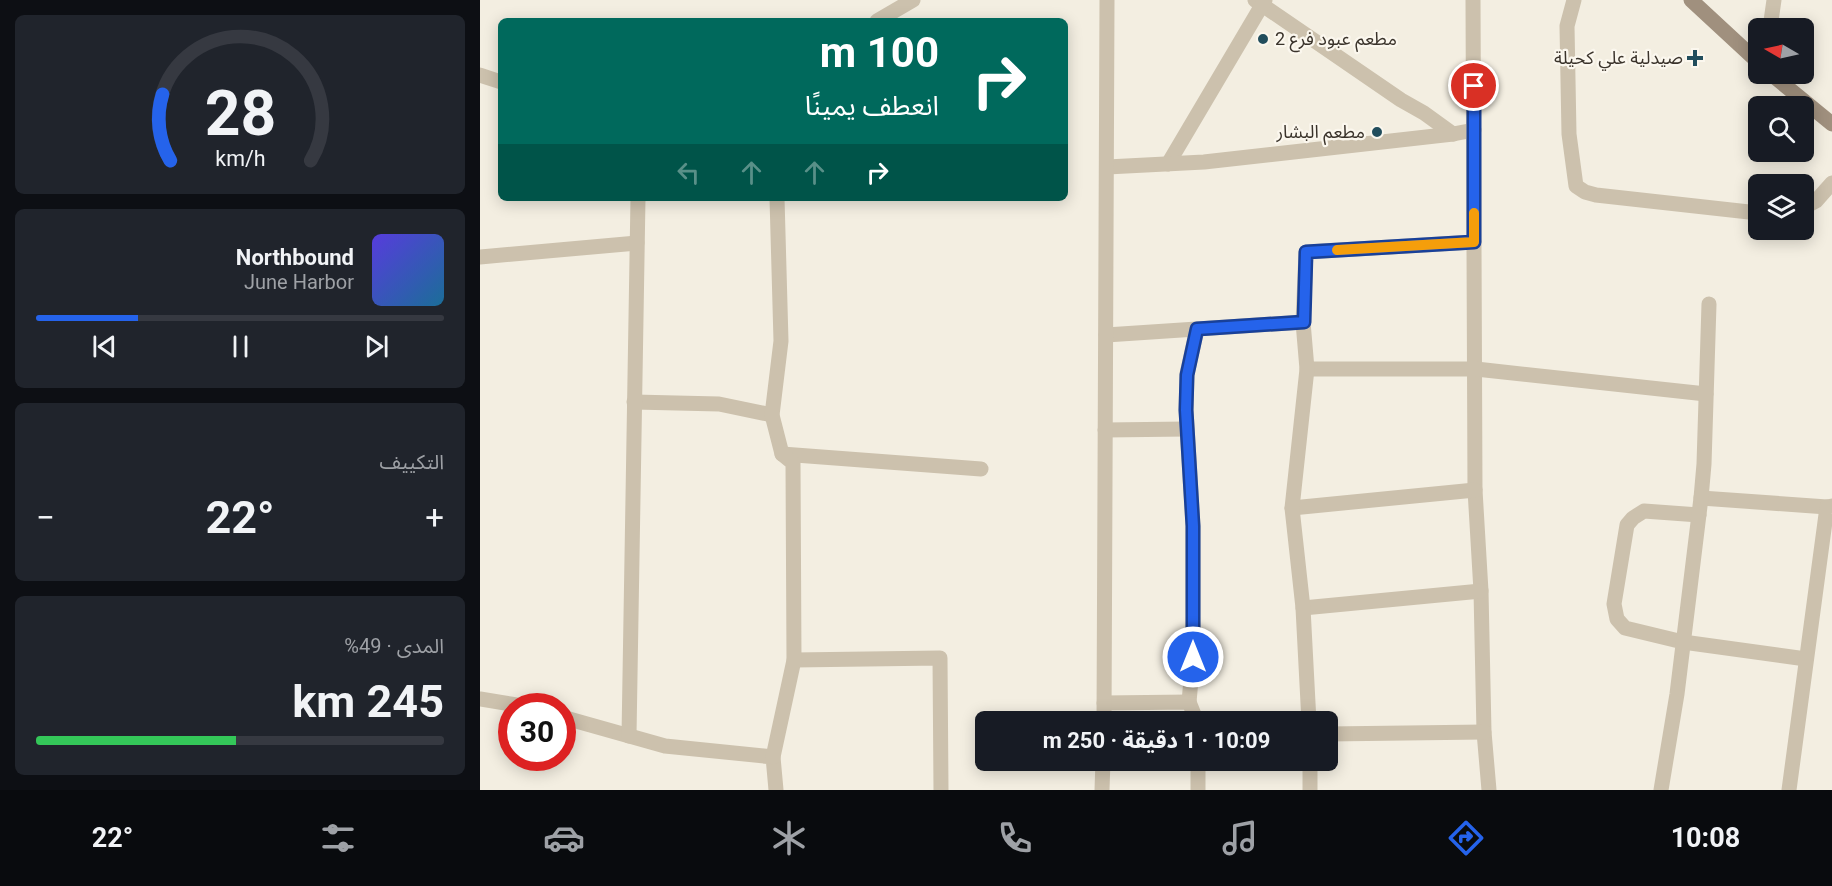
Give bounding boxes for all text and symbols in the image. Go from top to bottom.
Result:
north arrow [1748,18,1814,84]
map controls [1748,18,1814,240]
text: 100 m [820,28,939,77]
place label: مطعم عبود فرع 2 [1275,28,1397,53]
marker: مطعم عبود فرع 2 [1256,32,1270,46]
icon: right [960,42,1038,120]
place label: صيدلية علي كحيلة [1554,47,1683,71]
marker: صيدلية علي كحيلة [1688,51,1702,65]
pin [1448,60,1499,111]
icon: arrive [1457,69,1490,102]
text: 28 [204,78,276,151]
text: انعطف يمينًا [805,90,939,122]
button: search [1748,96,1814,162]
place label: مطعم البشار [1276,121,1365,145]
marker: مطعم البشار [1370,125,1384,139]
text: km/h [215,147,265,172]
icon: left [672,156,705,189]
icon: ahead [735,156,768,189]
icon: ahead [798,156,831,189]
icon: right [861,156,894,189]
button: layers [1748,174,1814,240]
text: Northbound [236,245,354,270]
text: June Harbor [244,270,354,294]
icon: previous [88,330,121,363]
icon: pause [224,330,257,363]
icon: next [360,330,393,363]
text: التكييف [380,450,444,474]
text: 22° [205,491,275,544]
text: − [36,498,55,537]
text: + [425,498,444,537]
position arrow [1161,625,1225,689]
text: المدى · 49% [344,634,444,658]
text: 245 km [292,675,444,728]
speed limit sign: 30 [498,693,576,771]
text: 10:09 · 1 دقيقة · 250 m [1043,728,1270,753]
icon: filters [317,817,359,859]
icon: car [543,817,585,859]
icon: climate [768,817,810,859]
icon: phone [994,817,1036,859]
icon: music [1219,817,1261,859]
icon: directions [1445,817,1487,859]
text: 22° [92,822,133,854]
text: 10:08 [1671,822,1740,854]

